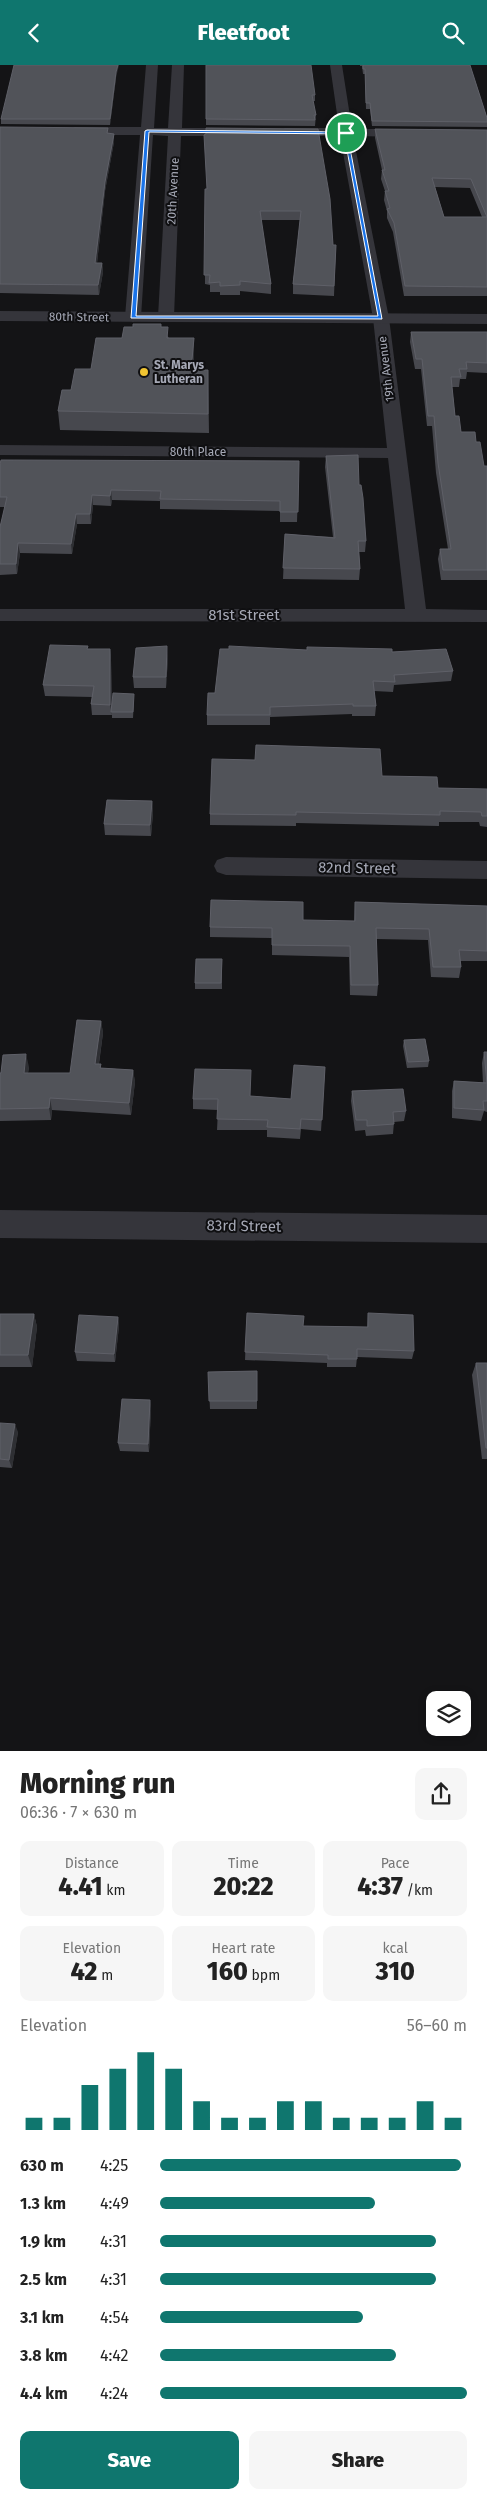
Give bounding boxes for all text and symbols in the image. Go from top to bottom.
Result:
icon: back [20,19,48,47]
text: Fleetfoot [197,19,290,46]
icon: search [439,19,467,47]
pin [325,112,367,154]
icon: arrive [332,119,360,147]
street label: 20th Avenue [164,157,182,225]
street label: 80th Street [49,309,110,325]
street label: 19th Avenue [375,335,397,403]
place label: St. Marys Lutheran [154,358,204,386]
marker: St. Marys Lutheran [138,366,150,378]
street label: 80th Place [170,445,226,459]
street label: 81st Street [208,606,280,624]
street label: 82nd Street [318,858,397,878]
street label: 83rd Street [206,1216,282,1236]
map controls [426,1691,471,1736]
button: layers [426,1691,471,1736]
text: Morning run [20,1767,175,1800]
button: share [415,1768,467,1820]
text: 06:36 · 7 × 630 m [20,1803,137,1822]
text: Distance [65,1855,119,1872]
text: Time [228,1855,259,1872]
text: Pace [381,1855,410,1872]
text: 4.41 [58,1872,103,1902]
text: 20:22 [213,1872,274,1902]
text: 4:37 [357,1872,403,1902]
text: km [103,1882,125,1899]
text: /km [403,1882,433,1899]
text: Elevation [62,1940,121,1957]
text: Heart rate [212,1940,275,1957]
text: kcal [383,1940,408,1957]
text: 42 [70,1957,97,1987]
text: 160 [207,1957,248,1987]
text: 310 [376,1957,415,1987]
text: m [97,1967,113,1984]
text: bpm [248,1967,280,1984]
text: Elevation [20,2016,87,2035]
text: 56–60 m [407,2016,467,2035]
text: 630 m [20,2156,64,2175]
text: 4:25 [100,2156,128,2175]
text: 1.3 km [20,2194,66,2213]
text: 4:49 [100,2194,129,2213]
text: 1.9 km [20,2232,66,2251]
text: 4:31 [100,2232,127,2251]
text: 2.5 km [20,2270,67,2289]
text: 4:31 [100,2270,127,2289]
text: 3.1 km [20,2308,64,2327]
text: 4:54 [100,2308,129,2327]
text: 3.8 km [20,2346,68,2365]
text: 4:42 [100,2346,128,2365]
text: 4.4 km [20,2384,68,2403]
text: 4:24 [100,2384,128,2403]
button: Save [20,2431,239,2489]
button: Share [249,2431,467,2489]

